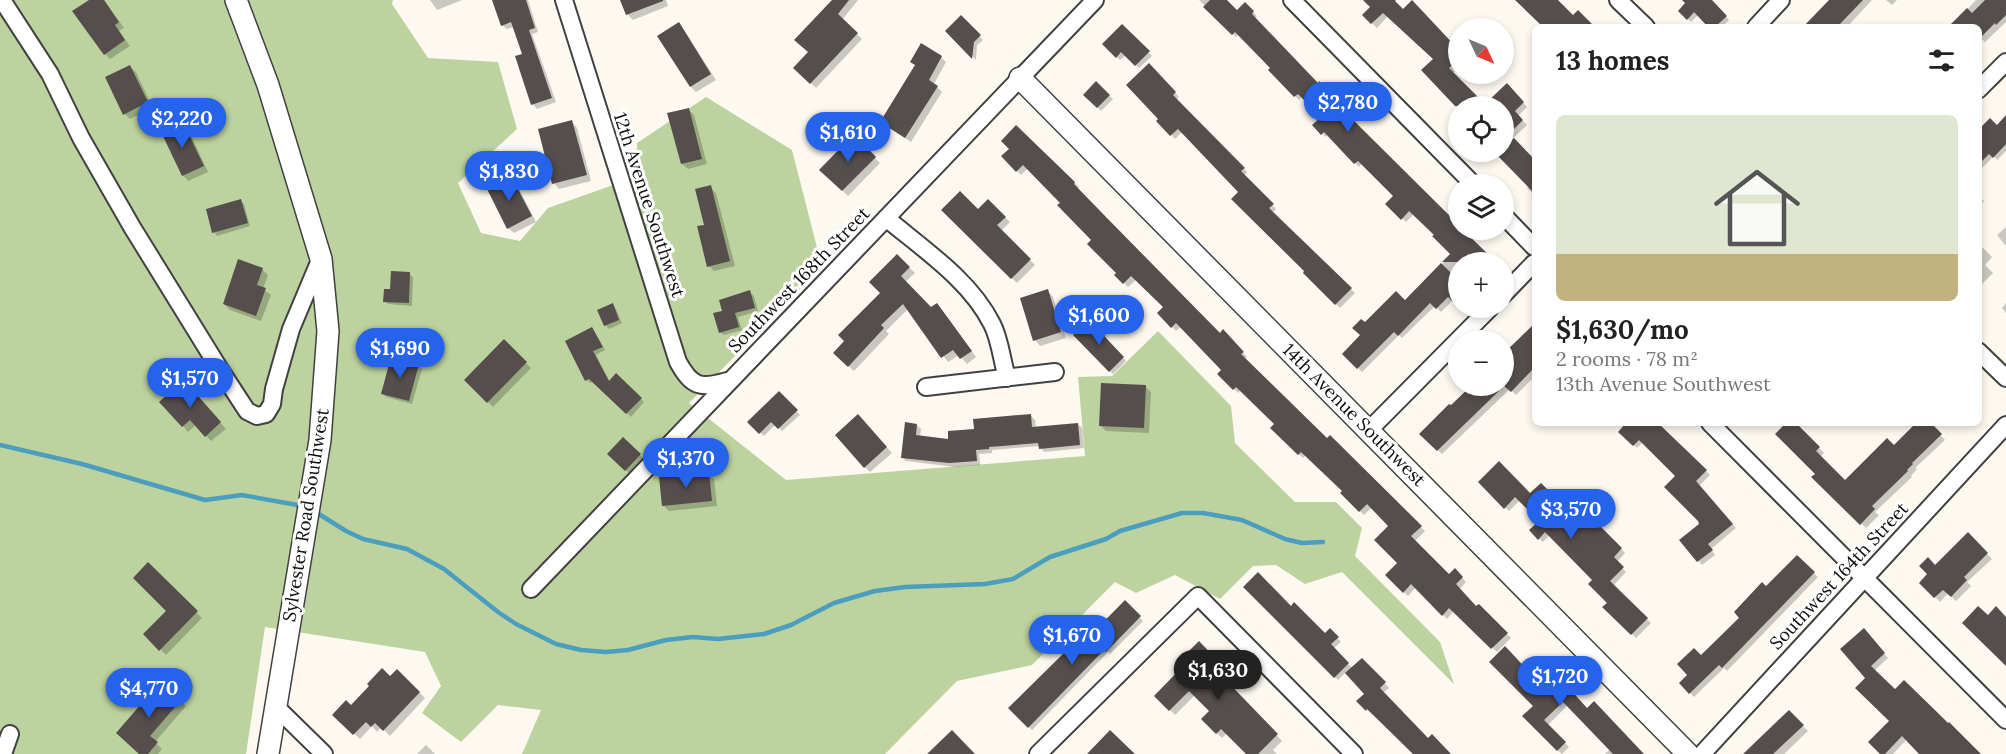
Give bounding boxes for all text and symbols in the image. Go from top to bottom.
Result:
north arrow [1448,18,1514,84]
map controls [1448,18,1514,396]
text: 13 homes [1556,44,1669,77]
icon: filters [1925,44,1958,77]
pin: $2,780 [1299,82,1397,133]
text: $2,780 [1318,89,1378,114]
button: locate [1448,96,1514,162]
pin: $2,220 [133,98,231,149]
text: $2,220 [151,105,213,130]
street label: 12th Avenue Southwest [609,110,690,300]
pin: $1,610 [799,112,897,163]
text: $1,610 [819,119,877,144]
pin: $1,830 [460,151,558,202]
icon: home [1703,154,1811,262]
text: $1,830 [479,158,539,183]
button: layers [1448,174,1514,240]
street label: Southwest 168th Street [723,202,874,357]
button: + [1448,252,1514,318]
pin: $1,600 [1050,295,1148,346]
text: $1,600 [1068,302,1130,327]
text: $1,630/mo [1556,313,1689,346]
pin: $1,690 [351,328,449,379]
button: − [1448,330,1514,396]
text: $1,690 [370,335,430,360]
street label: 14th Avenue Southwest [1278,338,1431,491]
text: 2 rooms · 78 m² [1556,346,1698,371]
pin: $1,570 [141,358,239,409]
text: $1,570 [161,365,219,390]
text: 13th Avenue Southwest [1556,371,1771,396]
street label: Sylvester Road Southwest [277,407,334,623]
pin: $1,370 [637,438,735,489]
text: $1,370 [657,445,715,470]
pin: $3,570 [1522,489,1620,540]
text: $3,570 [1541,496,1601,521]
street label: Southwest 164th Street [1764,497,1913,654]
pin: $1,670 [1023,615,1121,666]
text: $1,670 [1043,622,1101,647]
pin: $1,630 [1169,650,1267,701]
pin: $1,720 [1511,656,1609,707]
text: $1,630 [1188,657,1248,682]
text: $1,720 [1531,663,1589,688]
pin: $4,770 [100,668,198,719]
text: $4,770 [120,675,178,700]

